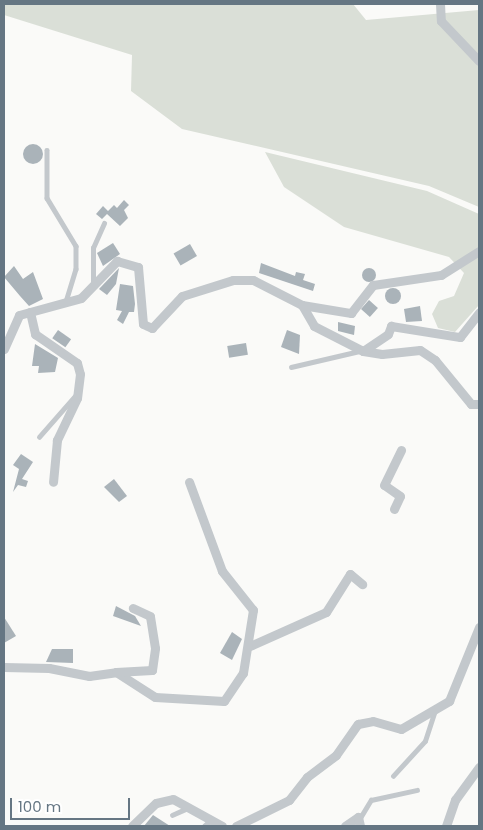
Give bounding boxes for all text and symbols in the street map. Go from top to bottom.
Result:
scale bar [12,788,132,820]
text: 100 m [18,796,61,817]

